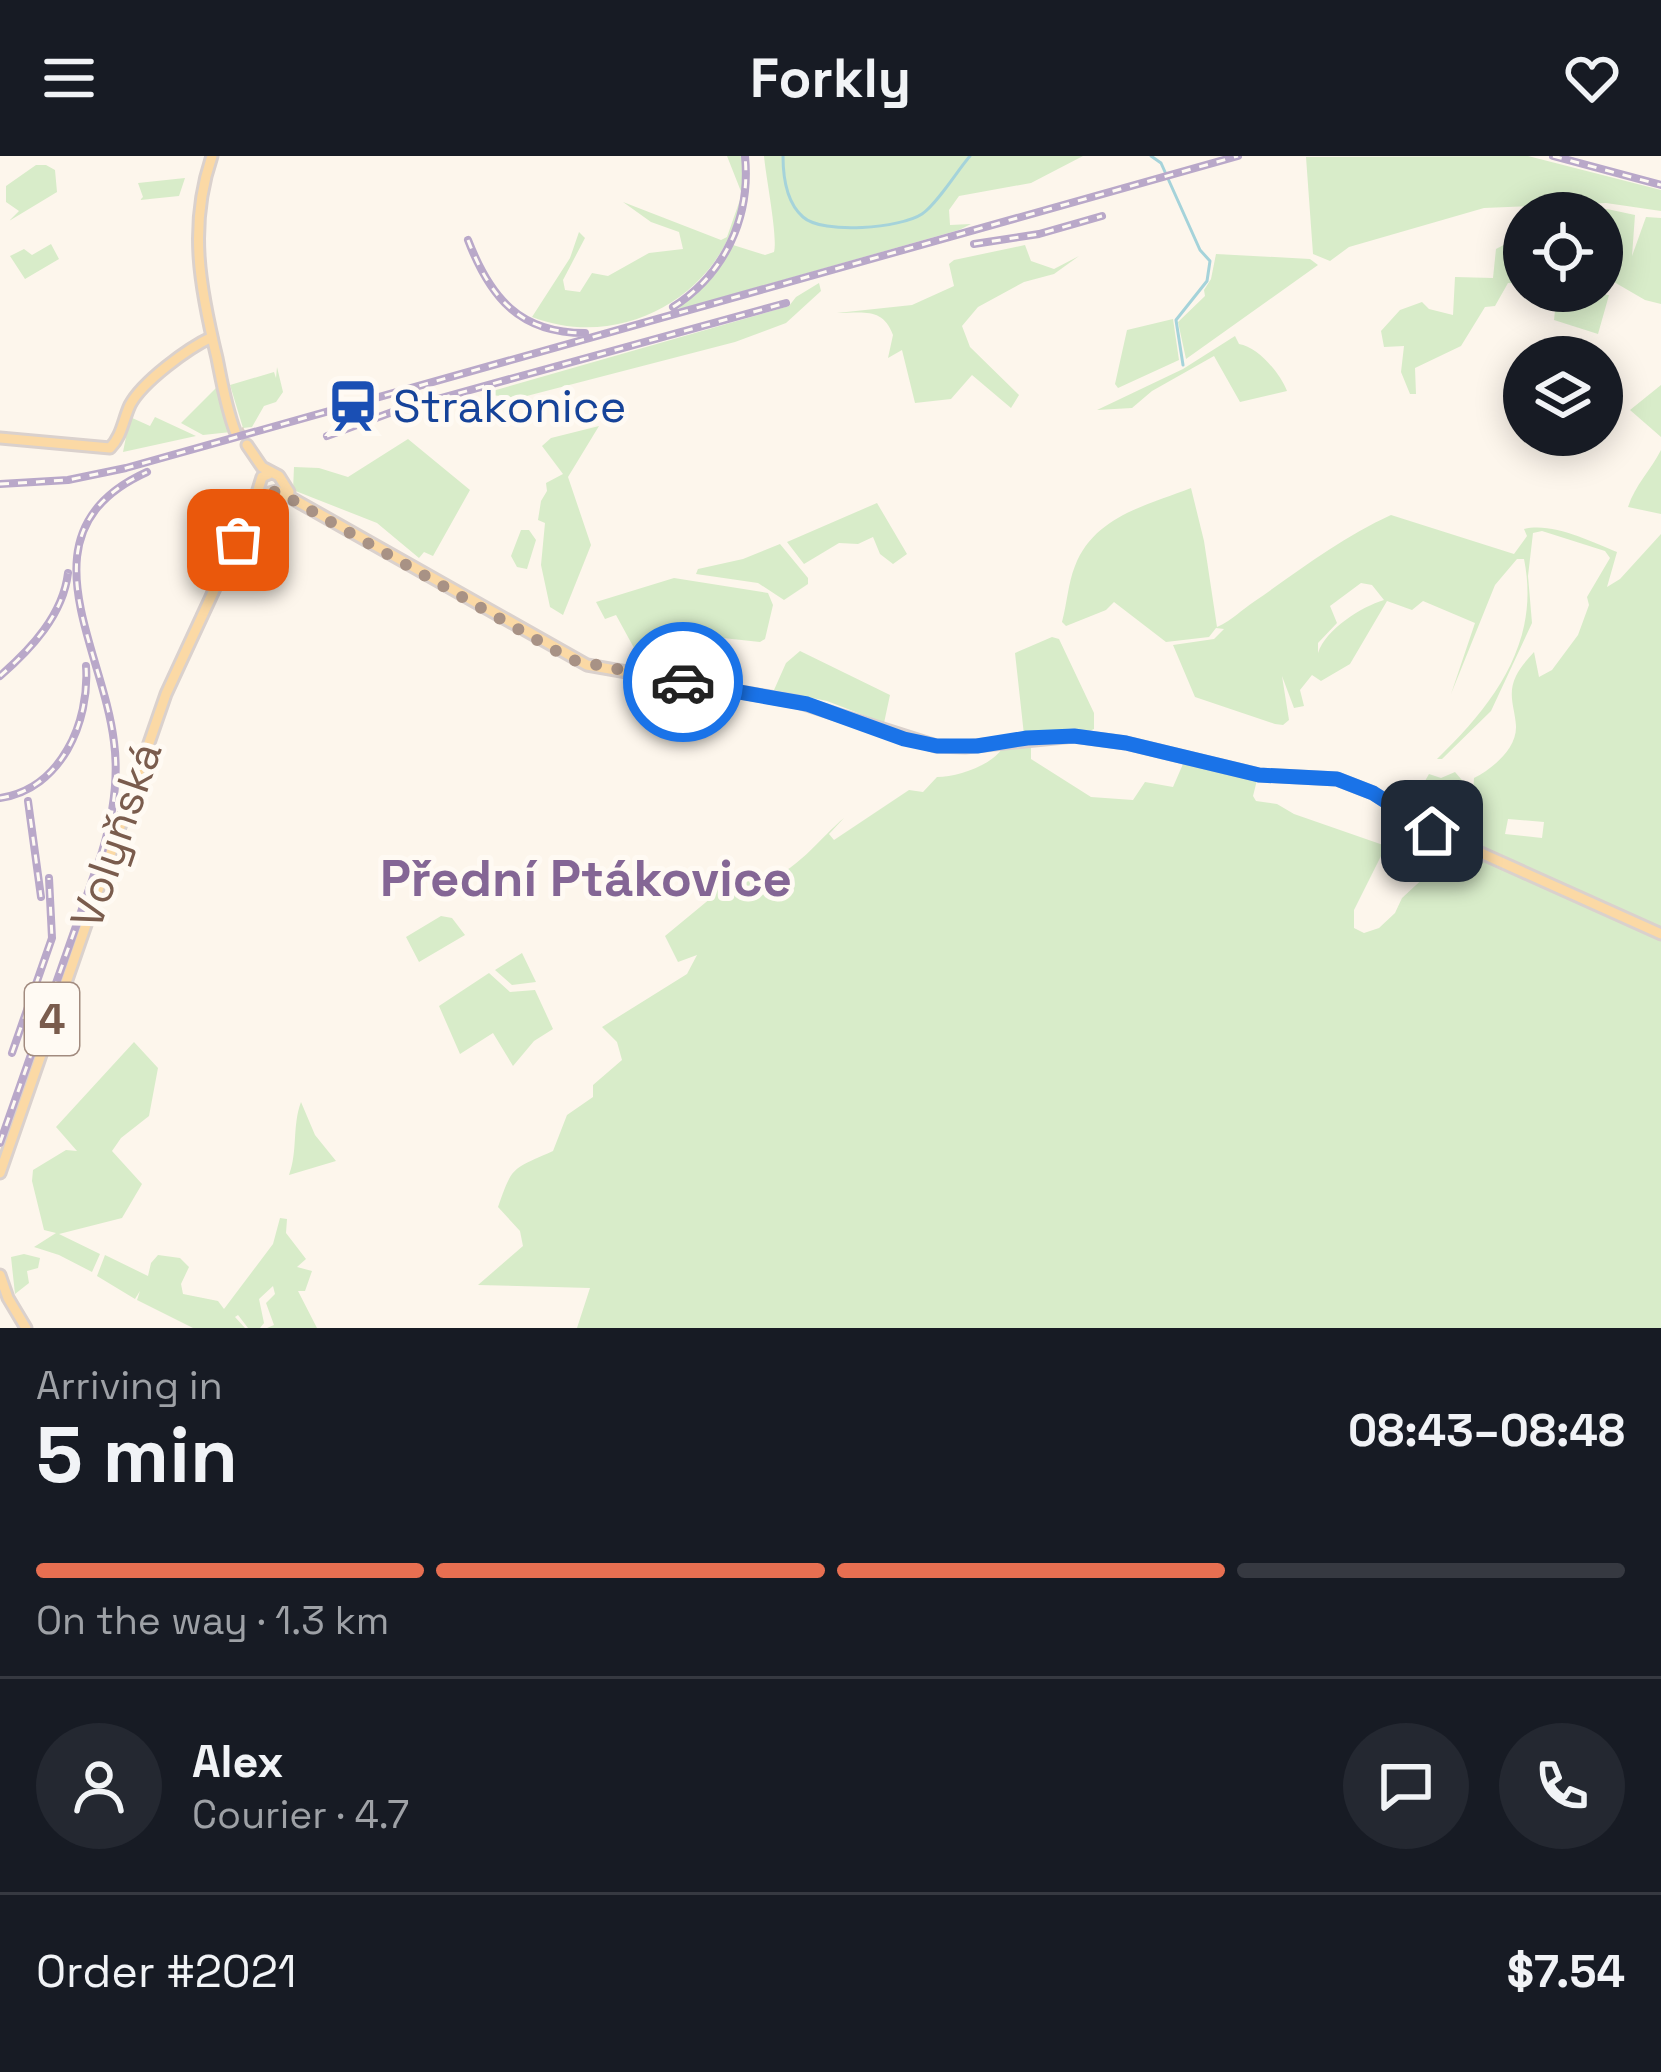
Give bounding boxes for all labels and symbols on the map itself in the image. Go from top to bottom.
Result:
station icon: Strakonice [324,377,382,435]
place label: Strakonice [393,378,626,435]
pin [187,489,289,591]
courier [623,622,743,742]
street label: Volyňská [58,734,174,936]
pin [1381,780,1483,882]
district label: Přední Ptákovice [380,846,792,911]
road number: 4 [25,983,79,1055]

